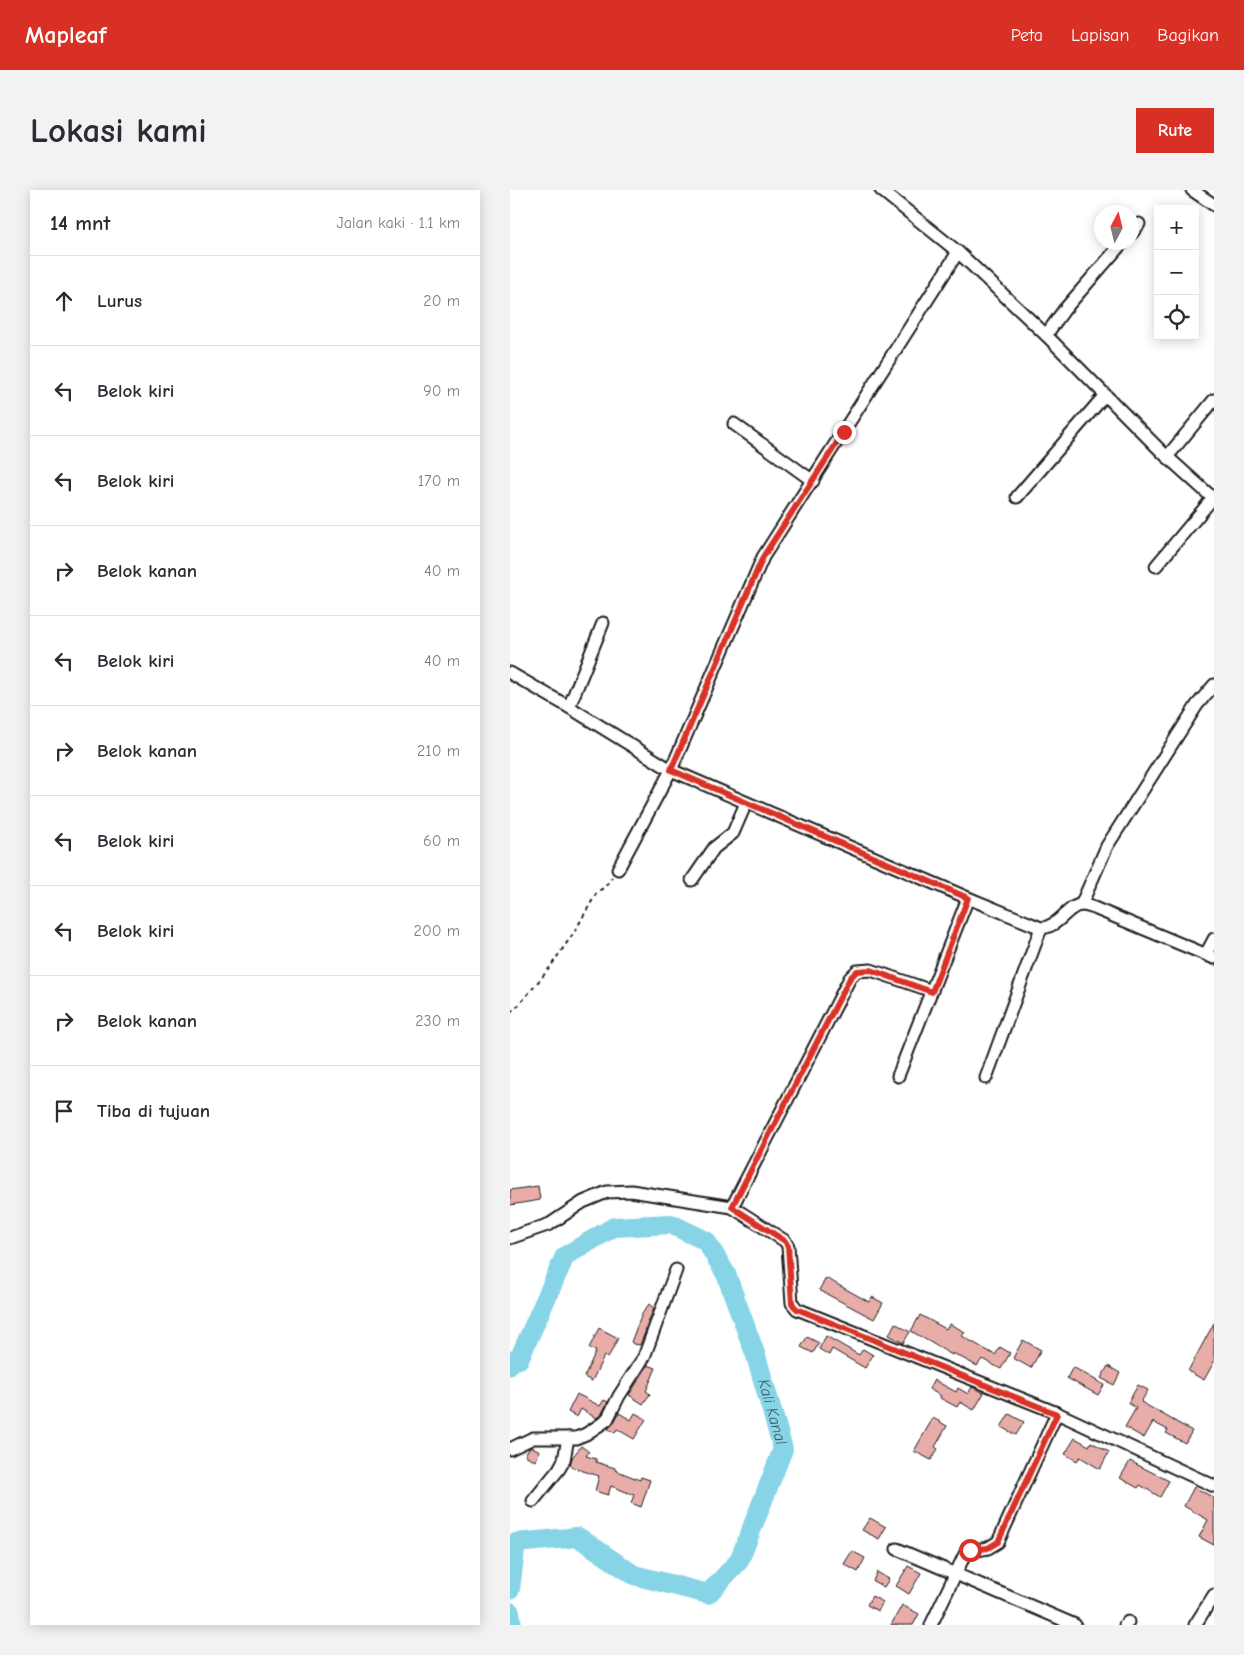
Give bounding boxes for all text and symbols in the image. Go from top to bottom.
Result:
text: Mapleaf [25,21,106,49]
text: Peta [1011,25,1043,46]
text: Lapisan [1071,25,1129,46]
text: Bagikan [1157,25,1219,46]
button: Rute [1136,108,1214,153]
text: Lokasi kami [30,110,207,151]
north arrow [1094,205,1139,250]
map controls [1154,205,1199,340]
button: + [1154,205,1199,250]
text: 14 mnt [50,211,110,235]
text: Jalan kaki · 1.1 km [336,214,460,232]
button: − [1154,250,1199,295]
icon: ahead [50,287,78,315]
text: Lurus [97,290,142,312]
text: 20 m [423,292,460,310]
button: locate [1154,295,1199,340]
icon: left [50,377,78,405]
text: Belok kiri [97,380,174,402]
text: 90 m [423,382,460,400]
route end [833,421,856,444]
icon: left [50,467,78,495]
text: Belok kiri [97,470,174,492]
text: 170 m [418,472,460,490]
icon: right [50,557,78,585]
text: Belok kanan [97,560,197,582]
text: 40 m [424,562,460,580]
icon: left [50,647,78,675]
text: Belok kiri [97,650,174,672]
text: 40 m [424,652,460,670]
icon: right [50,737,78,765]
text: Belok kanan [97,740,197,762]
text: 210 m [417,742,460,760]
icon: left [50,827,78,855]
text: Belok kiri [97,830,174,852]
text: 60 m [423,832,460,850]
icon: left [50,917,78,945]
text: Belok kiri [97,920,174,942]
text: 200 m [414,922,460,940]
icon: right [50,1007,78,1035]
text: Belok kanan [97,1010,197,1032]
text: 230 m [415,1012,460,1030]
icon: arrive [50,1097,78,1125]
text: Tiba di tujuan [97,1100,210,1122]
water label: Kali Kanal [754,1377,790,1447]
route start [959,1539,982,1562]

